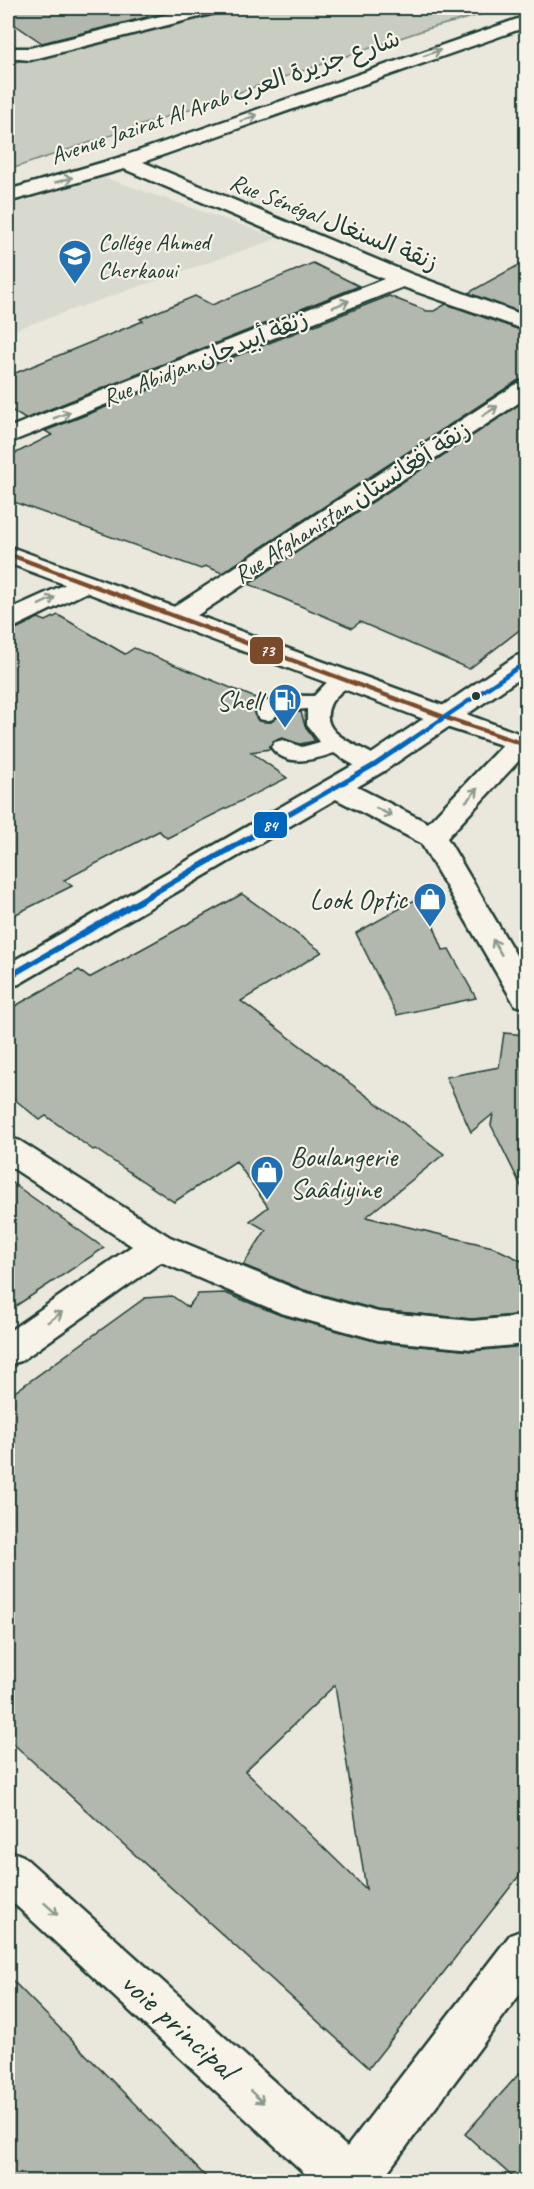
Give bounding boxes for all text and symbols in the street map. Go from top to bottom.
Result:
street label: Avenue Jazirat Al Arab شارع جزيرة العرب [46,23,404,173]
one-way arrow [423,47,441,58]
one-way arrow [239,112,258,123]
street label: Rue Sénégal زنقة السنغال [226,167,442,277]
one-way arrow [54,174,73,185]
place label: Collége Ahmed Cherkaoui [98,227,213,285]
school or university icon: Collége Ahmed Cherkaoui [57,238,93,285]
one-way arrow [331,298,349,309]
street label: Rue Abidjan زنقة أبيدجان [98,303,312,413]
one-way arrow [481,405,498,417]
one-way arrow [52,409,71,420]
street label: Rue Afghanistan زنقة أفغانستان [228,414,476,590]
one-way arrow [37,595,55,607]
line badge: 73 [249,636,284,665]
text: 73 [260,641,276,661]
fuel station icon: Shell [267,682,303,729]
place label: Shell [216,683,267,718]
unlabelled marker [470,690,482,702]
one-way arrow [465,787,479,802]
one-way arrow [374,807,392,819]
line badge: 84 [253,811,288,839]
text: 84 [263,816,279,836]
shop icon: Look Optic [412,881,448,928]
place label: Look Optic [309,882,409,917]
one-way arrow [491,939,503,956]
place label: Boulangerie Saâdiyine [290,1139,399,1206]
shop icon: Boulangerie Saâdiyine [249,1154,285,1201]
one-way arrow [47,1311,63,1323]
one-way arrow [43,1902,58,1916]
street label: voie principal [112,1962,250,2092]
one-way arrow [249,2090,264,2104]

